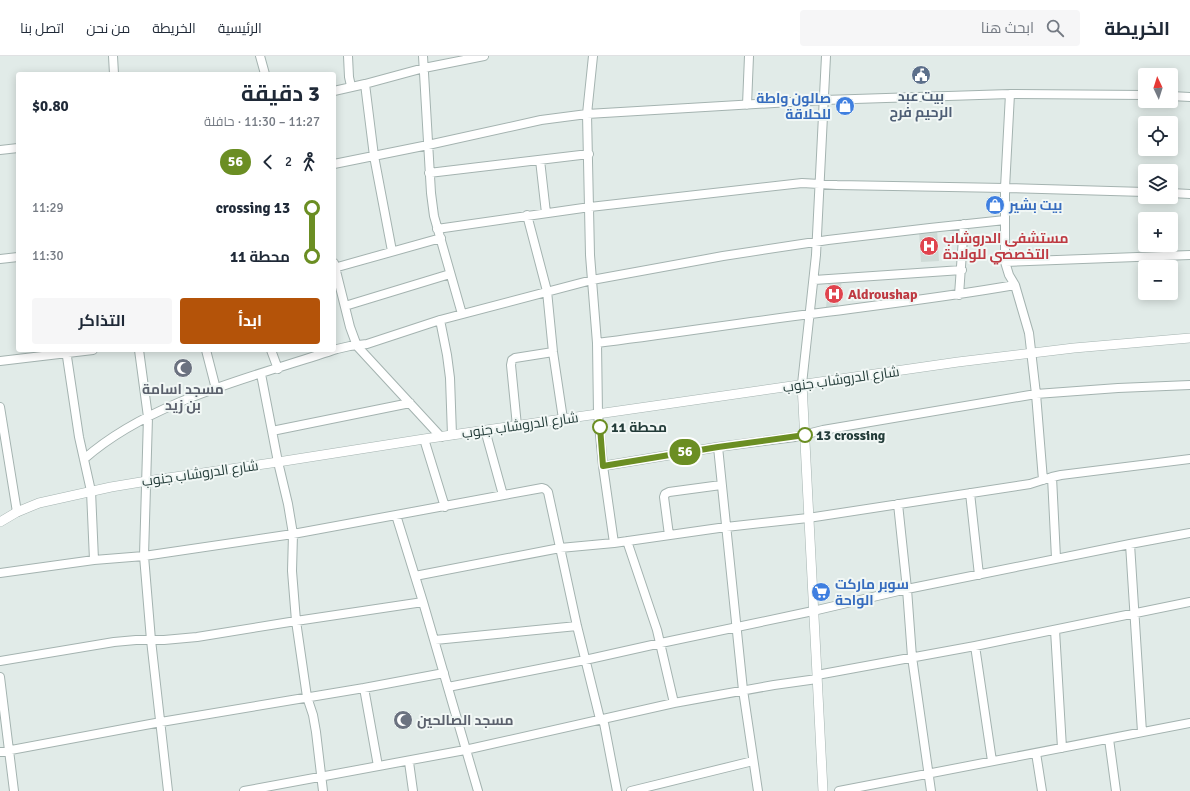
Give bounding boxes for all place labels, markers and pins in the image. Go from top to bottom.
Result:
public building icon: بيت عبد الرحيم فرح [910,64,932,86]
place label: بيت عبد الرحيم فرح [889,88,953,122]
place label: صالون واطة للحلاقة [756,90,831,123]
shop icon: صالون واطة للحلاقة [834,95,856,117]
shop icon: بيت بشير [984,194,1006,216]
place label: بيت بشير [1008,197,1062,214]
place label: مستشفى الدروشاب التخصصي للولادة [943,230,1068,265]
hospital icon: مستشفى الدروشاب التخصصي للولادة [918,235,940,257]
hospital icon: Aldroushap [823,283,845,305]
place label: Aldroushap [848,286,918,303]
mosque icon: مسجد اسامة بن زيد [172,357,194,379]
place label: مسجد اسامة بن زيد [142,381,224,414]
marker: محطة 11 [592,419,608,435]
place label: محطة 11 [611,419,667,436]
marker: 13 crossing [797,427,813,443]
place label: 13 crossing [816,427,886,444]
place label: سوبر ماركت الواحة [835,576,909,609]
supermarket icon: سوبر ماركت الواحة [810,581,832,603]
mosque icon: مسجد الصالحين [392,709,414,731]
place label: مسجد الصالحين [417,712,513,729]

